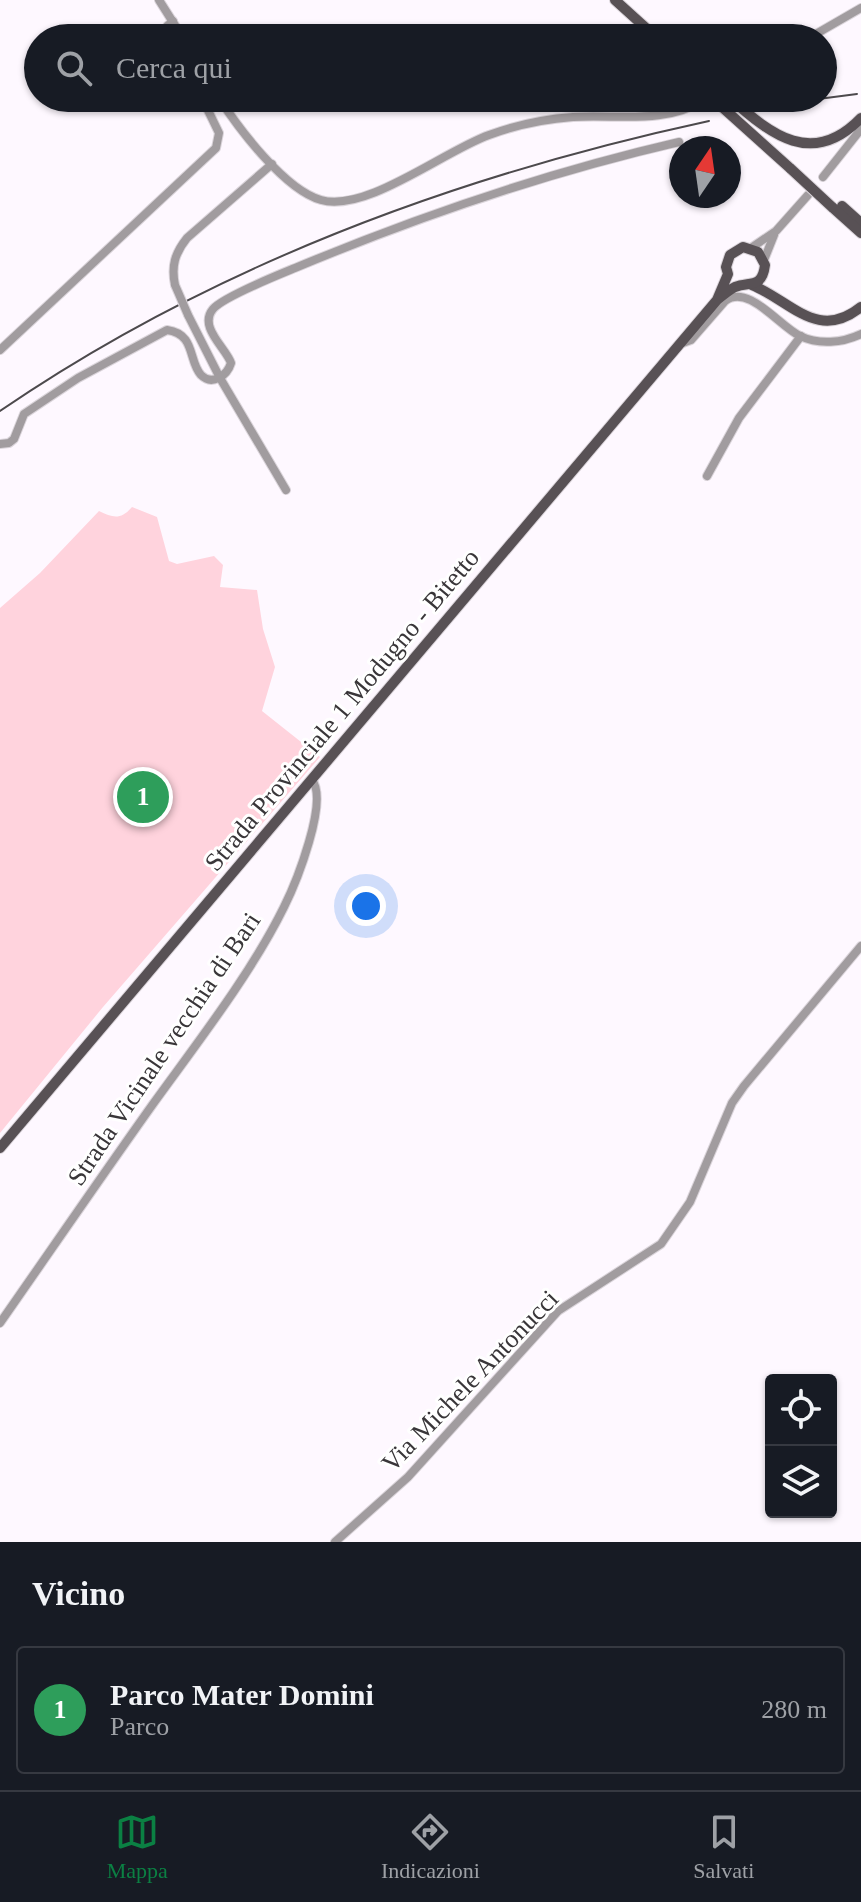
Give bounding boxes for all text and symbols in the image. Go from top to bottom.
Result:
search box [24,24,837,112]
icon: search [52,46,96,90]
text: Cerca qui [116,51,232,84]
north arrow [669,136,741,208]
street label: Strada Provinciale 1 Modugno - Bitetto [199,543,485,877]
pin: 1 [117,767,169,827]
your location [346,886,386,926]
street label: Strada Vicinale vecchia di Bari [62,907,266,1191]
street label: Via Michele Antonucci [376,1284,564,1478]
map controls [765,1374,837,1518]
button: locate [765,1374,837,1446]
button: layers [765,1446,837,1518]
text: Vicino [32,1575,125,1612]
text: Parco Mater Domini [110,1678,374,1711]
text: 1 [54,1695,67,1724]
text: 280 m [761,1695,827,1724]
text: Parco [110,1712,169,1741]
tab: Mappa [107,1810,168,1884]
tab: Indicazioni [381,1810,480,1884]
tab: Salvati [693,1810,754,1884]

